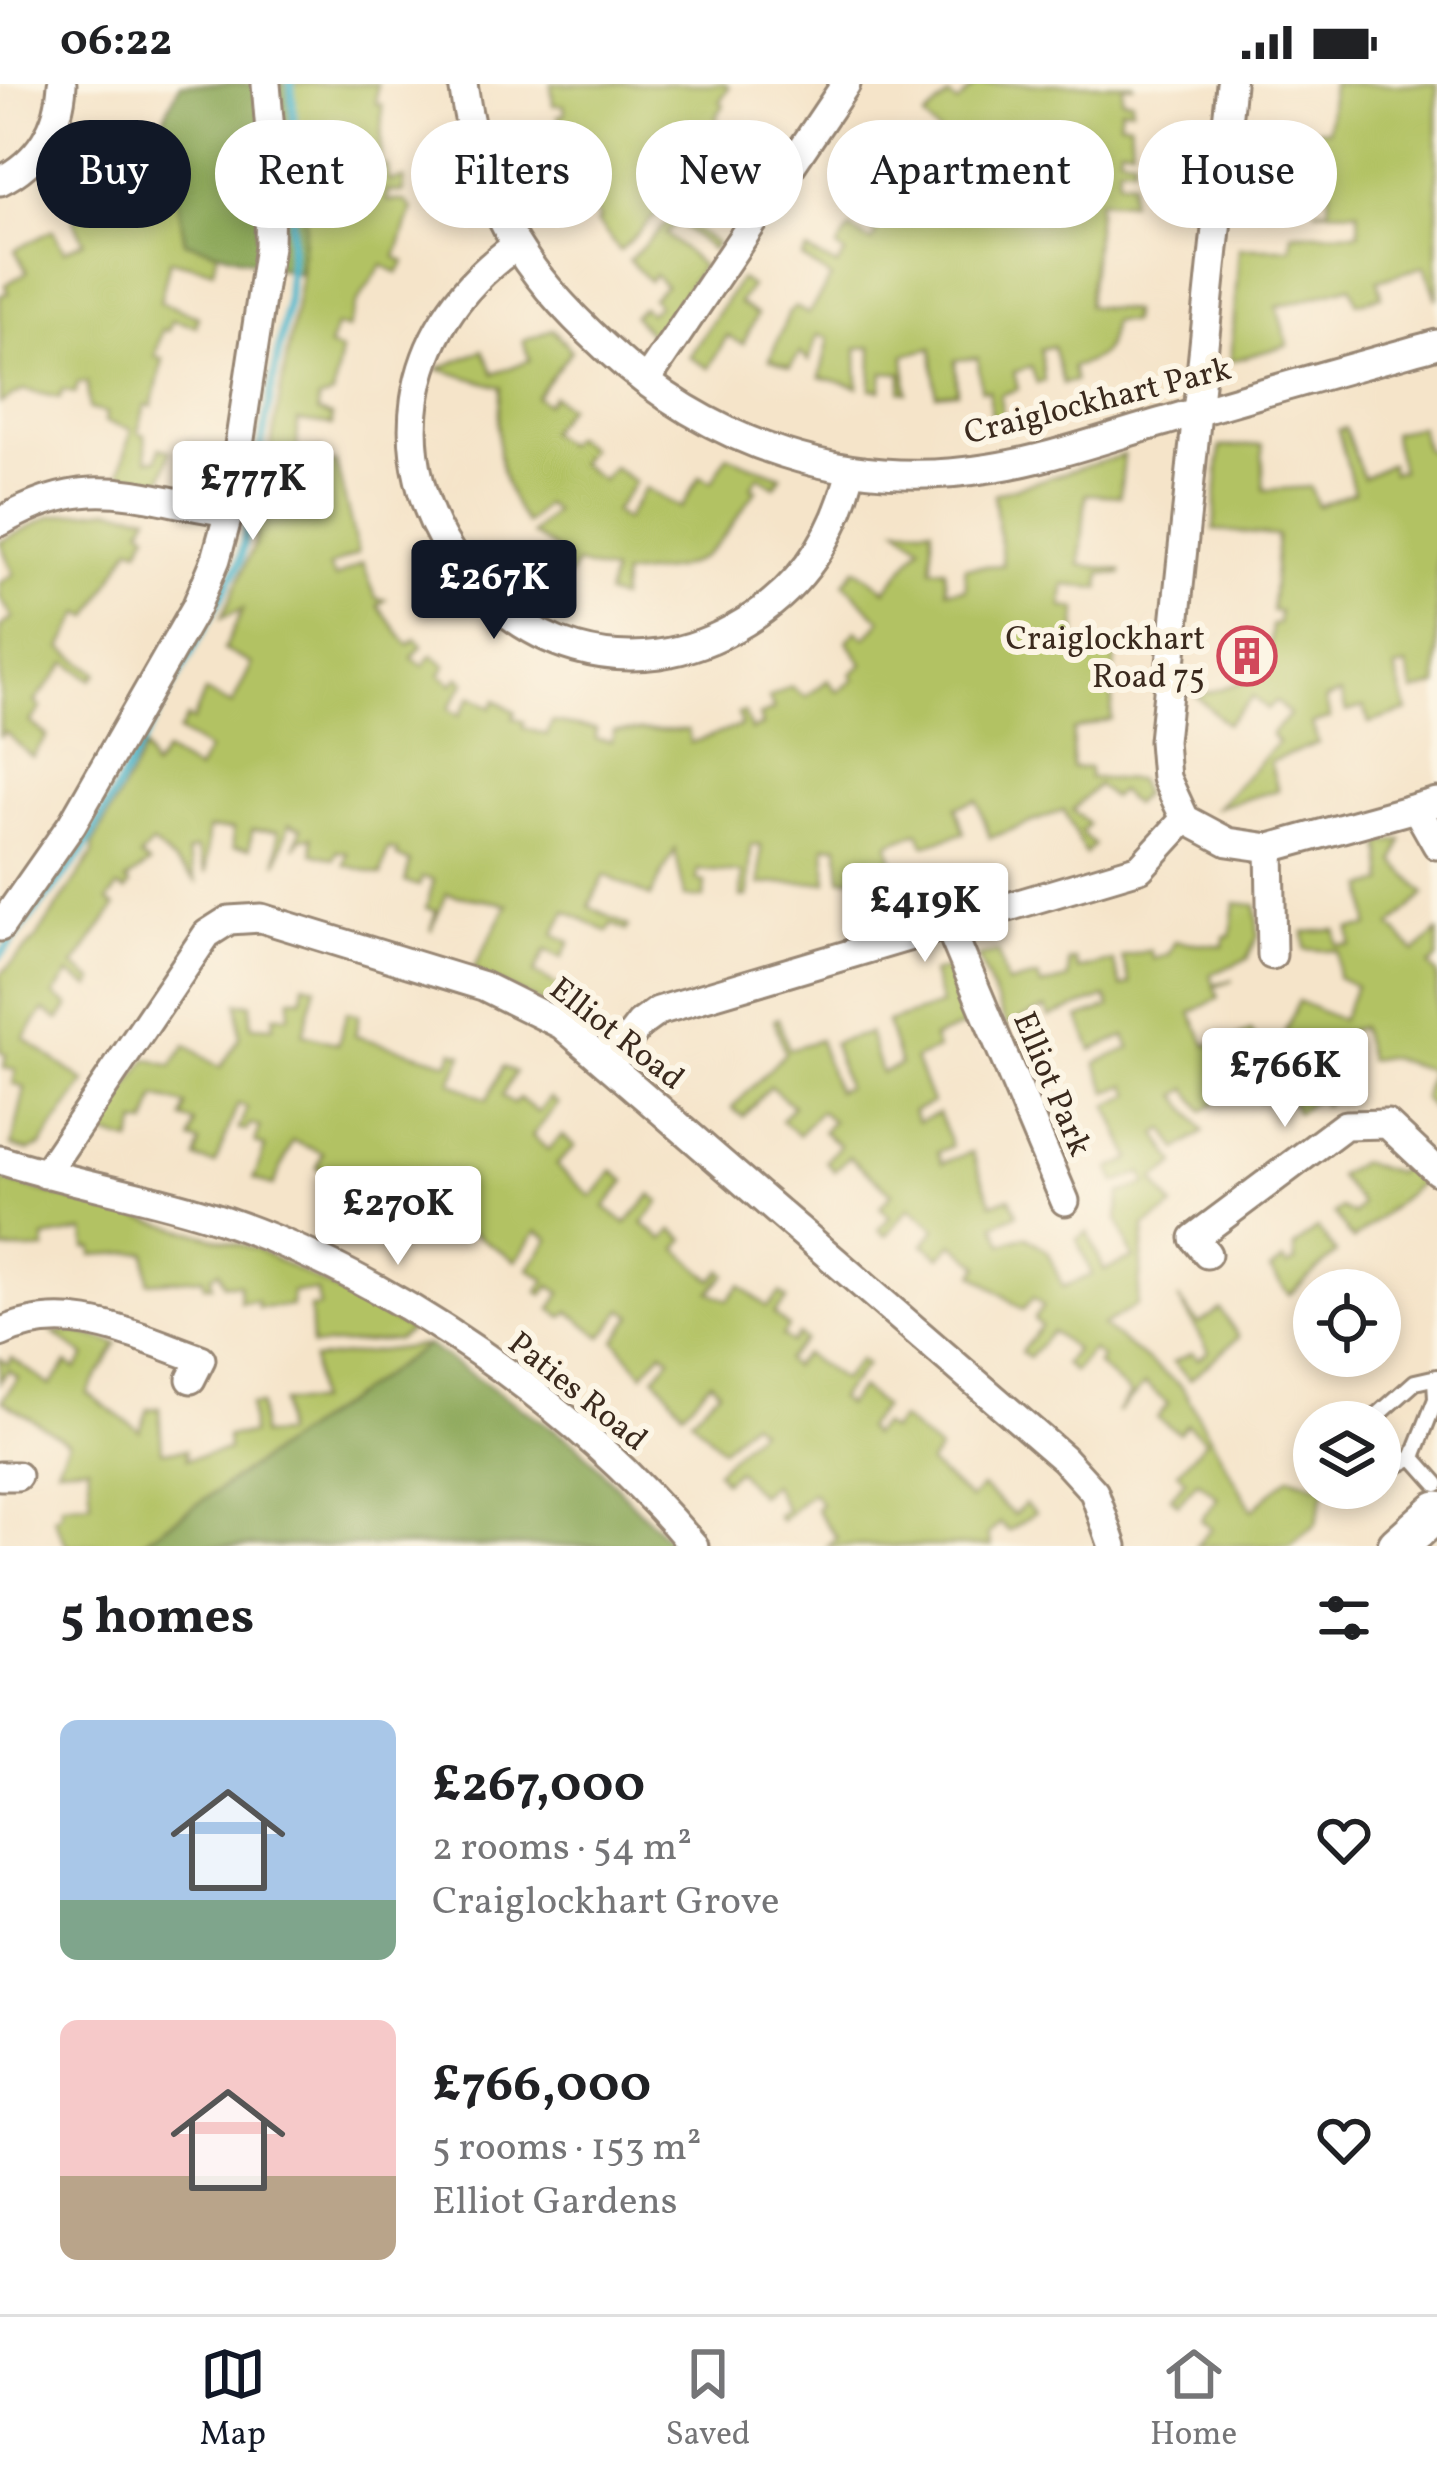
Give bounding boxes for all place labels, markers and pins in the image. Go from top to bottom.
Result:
pin: £777K [169,441,337,543]
pin: £267K [410,540,578,642]
place label: Craiglockhart Road 75 [1006,618,1205,702]
building icon: Craiglockhart Road 75 [1216,625,1278,687]
pin: £419K [841,863,1009,965]
pin: £766K [1201,1028,1369,1130]
pin: £270K [314,1166,482,1268]

